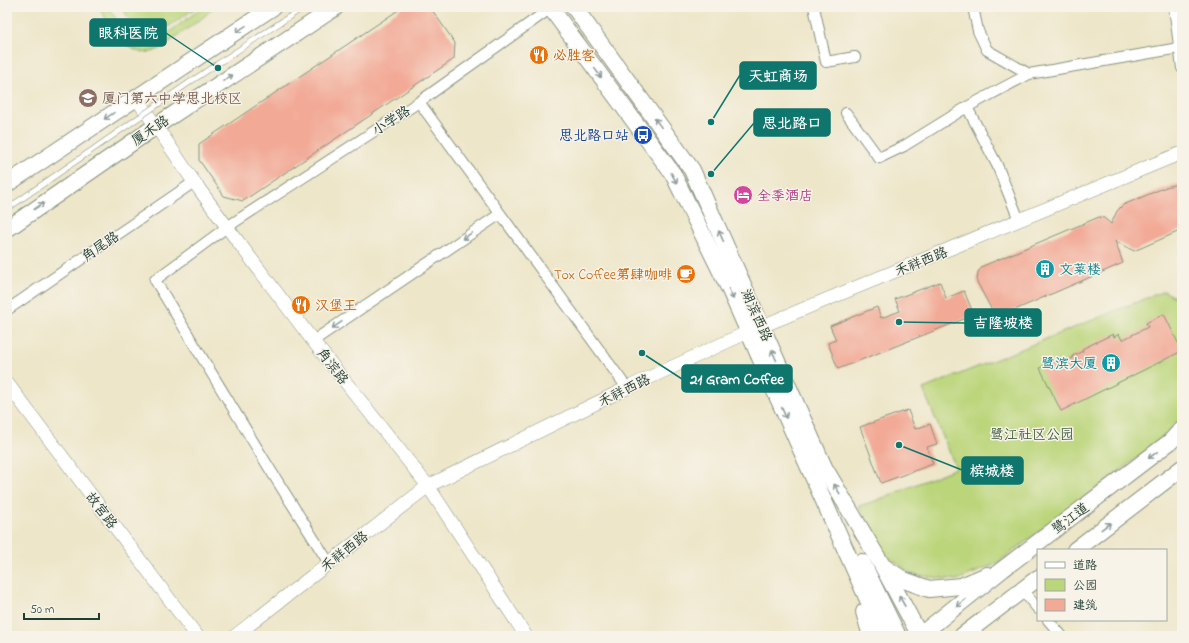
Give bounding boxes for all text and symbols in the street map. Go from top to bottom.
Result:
callout: 眼科医院 [90,19,166,46]
text: 眼科医院 [98,23,158,45]
one-way arrow [235,25,247,33]
restaurant icon: 必胜客 [528,44,550,66]
place label: 必胜客 [553,46,595,67]
callout: 天虹商场 [740,62,816,89]
text: 天虹商场 [748,66,808,88]
one-way arrow [594,67,602,78]
one-way arrow [222,74,233,82]
school or university icon: 厦门第六中学思北校区 [77,87,99,109]
place label: 厦门第六中学思北校区 [102,89,242,110]
street label: 小学路 [368,101,415,142]
callout: 思北路口 [754,109,830,136]
street label: 厦禾路 [128,111,174,152]
one-way arrow [104,112,115,120]
text: 思北路口 [762,113,822,135]
one-way arrow [654,118,662,129]
bus stop icon: 思北路口站 [632,124,654,146]
place label: 思北路口站 [559,126,629,147]
one-way arrow [671,172,678,184]
hotel icon: 全季酒店 [732,184,754,206]
place label: 全季酒店 [757,186,813,207]
one-way arrow [33,202,44,210]
street label: 角尾路 [78,227,124,268]
one-way arrow [717,230,724,242]
one-way arrow [462,232,473,240]
street label: 禾祥西路 [892,242,951,283]
building icon: 文莱楼 [1034,258,1056,280]
place label: 文莱楼 [1059,260,1101,281]
cafe icon: Tox Coffee第肆咖啡 [675,263,697,285]
place label: Tox Coffee第肆咖啡 [554,265,672,286]
street label: 湖滨西路 [735,286,777,345]
one-way arrow [728,288,736,300]
restaurant icon: 汉堡王 [290,294,312,316]
place label: 汉堡王 [315,296,357,317]
callout: 吉隆坡楼 [965,309,1041,336]
text: 吉隆坡楼 [973,313,1033,335]
one-way arrow [331,320,342,329]
street label: 角滨路 [311,344,353,390]
one-way arrow [770,349,777,361]
building icon: 鹭滨大厦 [1100,352,1122,374]
place label: 鹭滨大厦 [1041,354,1097,375]
callout: 21 Gram Coffee [682,365,792,392]
text: 21 Gram Coffee [689,369,785,391]
street label: 禾祥西路 [595,370,654,413]
one-way arrow [781,407,788,419]
park label: 鹭江社区公园 [990,425,1074,446]
one-way arrow [1148,451,1159,459]
callout: 槟城楼 [962,457,1023,484]
text: 槟城楼 [969,461,1015,483]
one-way arrow [833,483,841,495]
street label: 故宫路 [80,488,122,534]
street label: 鹭江道 [1048,498,1094,540]
one-way arrow [1100,522,1111,531]
street label: 禾祥西路 [316,527,373,578]
legend [1037,549,1167,621]
text: 道路 [1073,557,1097,575]
text: 公园 [1073,577,1097,595]
scale bar [24,595,99,621]
one-way arrow [898,595,905,607]
text: 建筑 [1073,597,1097,615]
one-way arrow [956,598,967,607]
text: 50 m [30,601,54,619]

